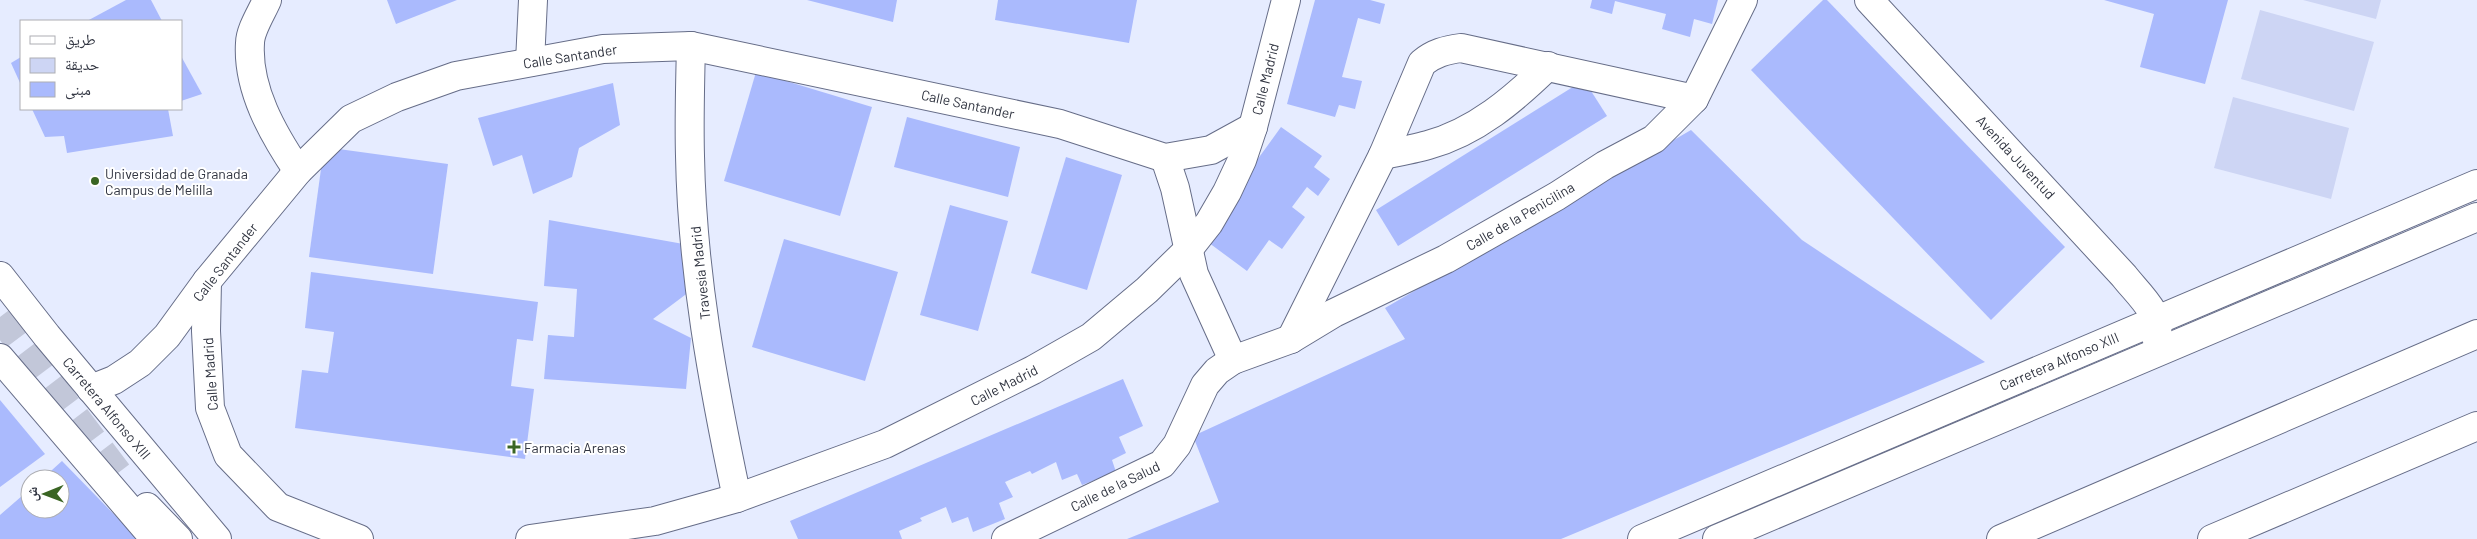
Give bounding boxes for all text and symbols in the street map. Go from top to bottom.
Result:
legend [20,20,182,110]
text: طريق [65,30,96,50]
street label: Calle Santander [522,40,618,72]
street label: Calle Madrid [1248,41,1282,117]
text: حديقة [65,55,100,73]
text: مبنى [65,80,91,100]
street label: Calle Santander [920,86,1016,122]
street label: Avenida Juventud [1973,112,2059,202]
place label: Universidad de Granada Campus de Melilla [105,165,248,198]
marker: Universidad de Granada Campus de Melilla [89,175,101,187]
street label: Calle de la Penicilina [1463,178,1577,254]
street label: Calle Santander [189,219,261,305]
street label: Travesía Madrid [687,225,713,321]
street label: Carretera Alfonso XIII [1997,328,2121,394]
street label: Calle Madrid [199,337,221,411]
street label: Carretera Alfonso XIII [59,354,155,462]
street label: Calle Madrid [967,361,1041,409]
place label: Farmacia Arenas [524,439,626,456]
marker: Farmacia Arenas [508,441,520,453]
street label: Calle de la Salud [1068,457,1162,515]
north arrow [20,469,70,519]
text: ش [23,487,41,502]

